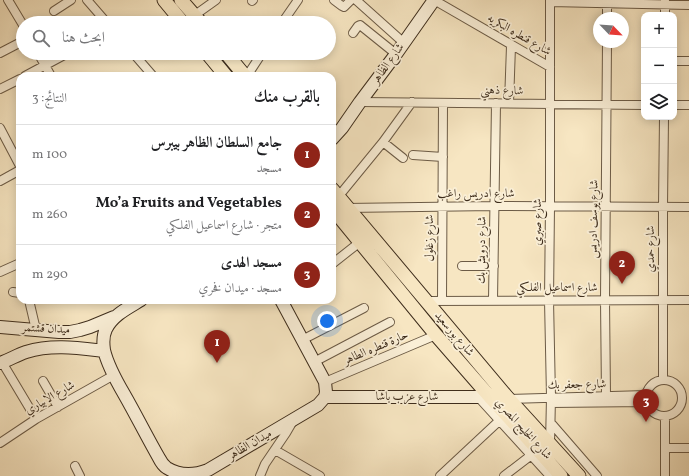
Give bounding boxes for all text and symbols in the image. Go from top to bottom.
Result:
street label: شارع قنطره البكريه [483,10,554,62]
north arrow [593,12,629,48]
map controls [641,12,677,120]
button: + [641,12,677,48]
search box [16,16,336,60]
icon: search [30,27,52,49]
text: ابحث هنا [62,28,105,49]
street label: شارع الظاهر [367,40,410,90]
button: − [641,48,677,84]
street label: شارع ذهني [480,83,524,102]
button: layers [641,84,677,120]
text: بالقرب منك [254,86,320,109]
text: النتائج: 3 [32,90,67,108]
text: جامع السلطان الظاهر بيبرس [151,133,282,154]
text: 100 m [32,146,67,164]
text: 1 [304,146,310,164]
text: مسجد [256,160,282,178]
street label: شارع يوسف ادريس [585,179,605,259]
street label: شارع ادريس راغب [437,186,515,204]
text: Mo’a Fruits and Vegetables [96,193,282,214]
street label: شارع صبري [530,198,548,246]
text: 260 m [32,206,68,224]
text: 2 [304,206,310,224]
street label: شارع زغلول [422,214,440,261]
street label: شارع درويش بك [473,216,493,284]
text: متجر · شارع اسماعيل الفلكي [166,217,282,235]
street label: شارع حمدي [643,225,661,272]
pin: 2 [609,251,635,284]
text: مسجد الهدى [221,253,282,274]
text: 290 m [32,266,68,284]
text: 3 [304,266,310,284]
text: مسجد · ميدان فخري [199,280,282,298]
street label: شارع اسماعيل الفلكي [516,280,598,299]
street label: شارع بورسعيد [429,308,478,361]
your location [317,311,337,331]
street label: ميدان قشتمر [20,320,70,338]
street label: حارة قنطره الطاهر [339,327,411,370]
pin: 1 [204,330,230,363]
street label: شارع جعفر بك [548,376,607,396]
street label: شارع الابياري [22,377,79,420]
street label: شارع عزب باشا [376,389,439,407]
pin: 3 [633,389,659,422]
street label: شارع الخليج المصري [490,395,555,465]
street label: ميدان الظاهر [223,426,275,465]

